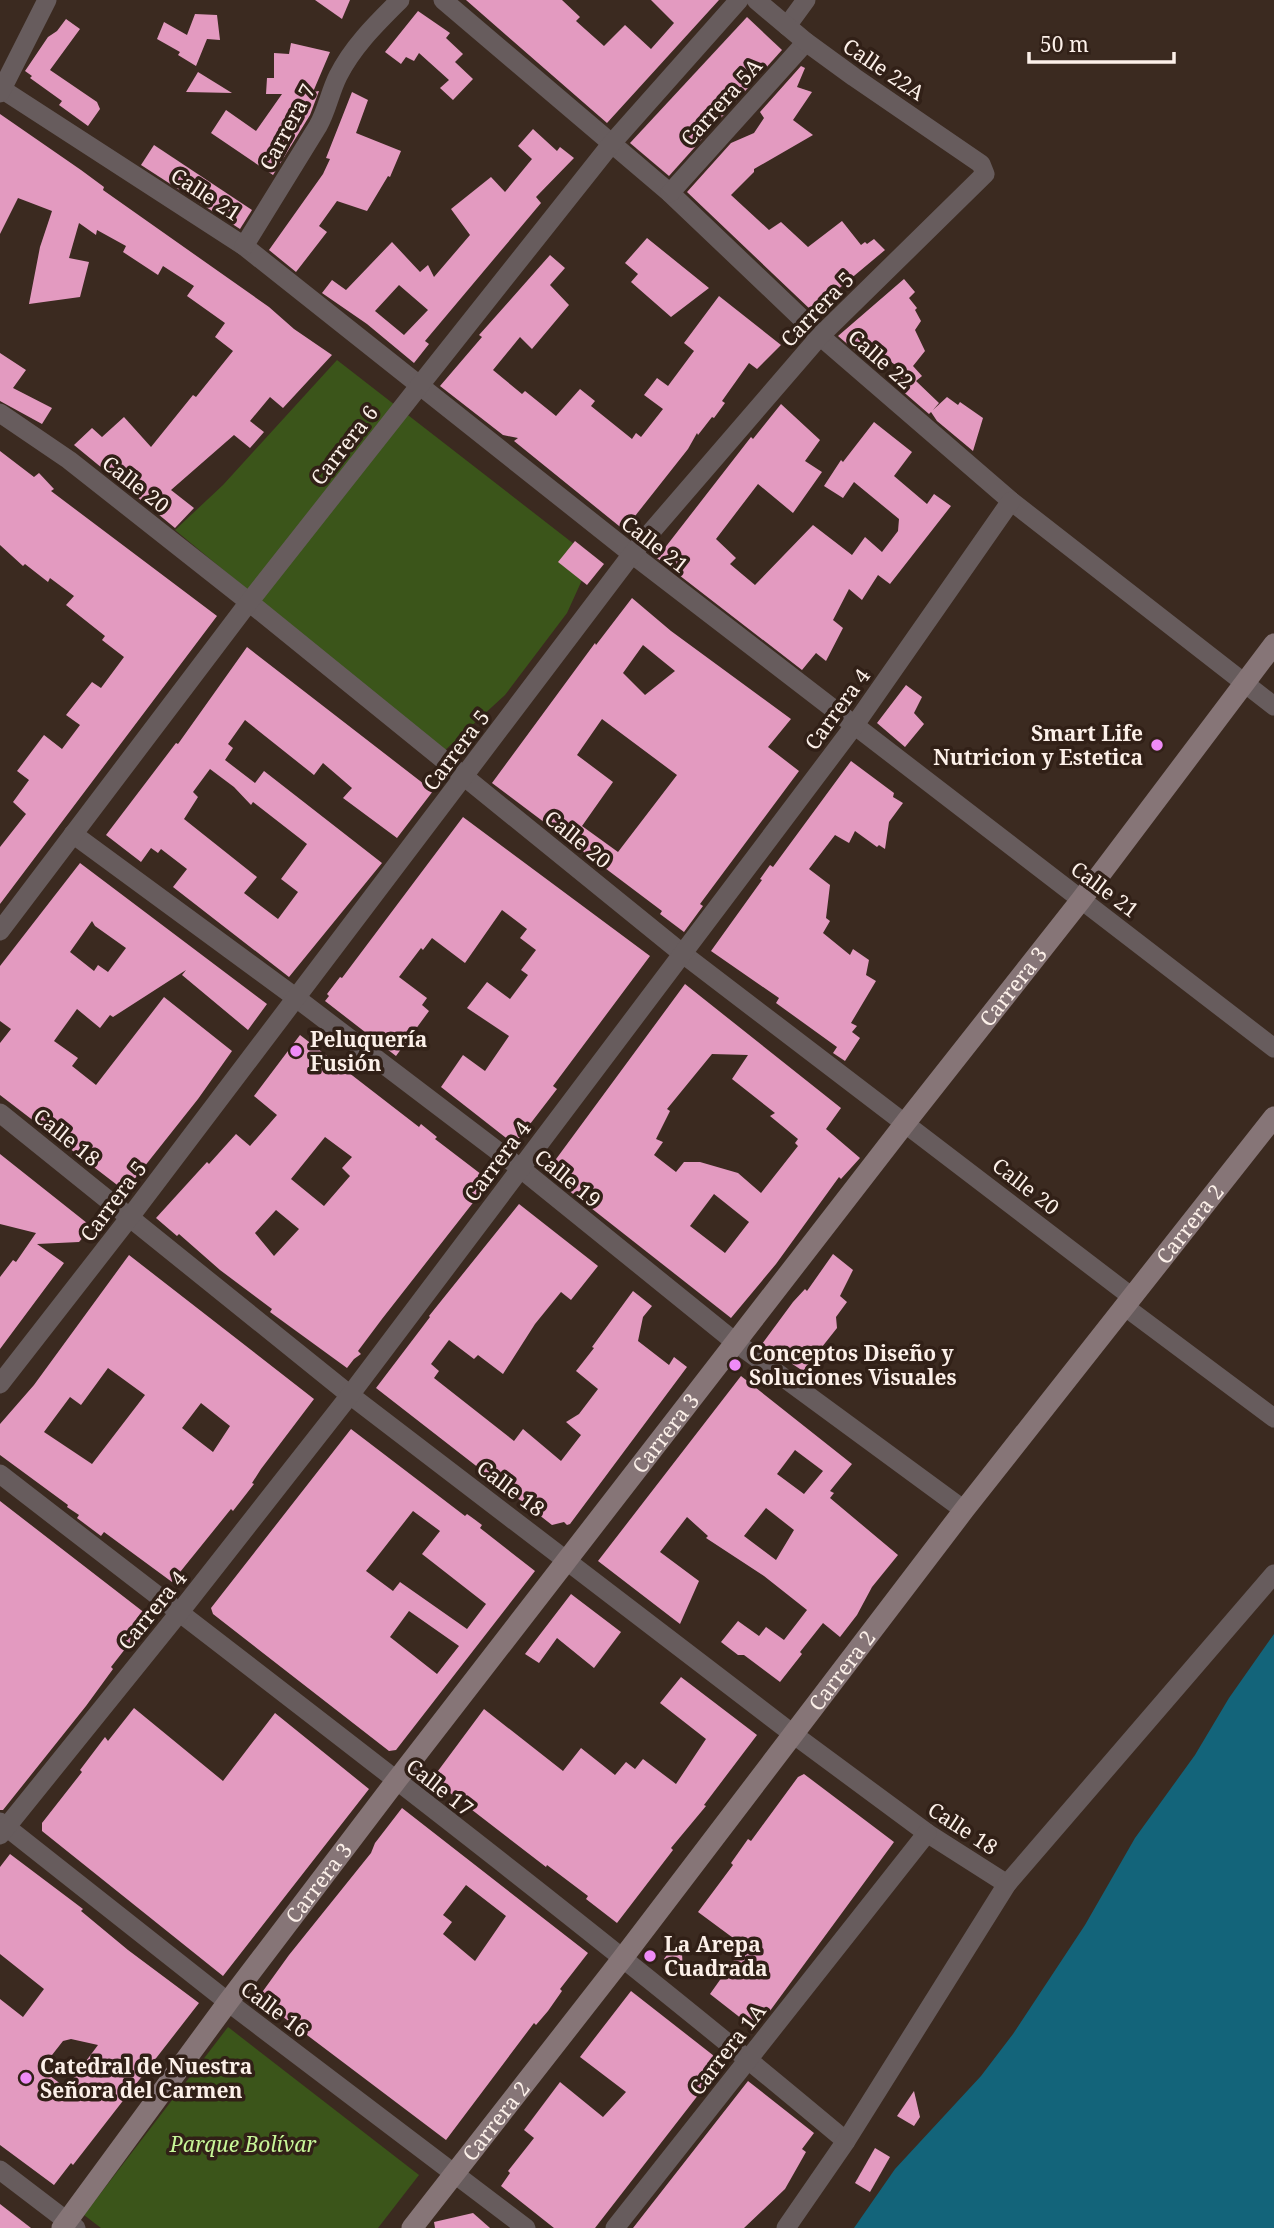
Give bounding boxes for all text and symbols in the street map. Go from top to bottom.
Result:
scale bar [1029,21,1174,65]
text: 50 m [1040,30,1089,58]
street label: Calle 22A [838,31,930,107]
street label: Carrera 5A [674,52,768,152]
street label: Carrera 7 [253,79,321,175]
street label: Calle 21 [166,161,246,227]
street label: Carrera 5 [774,265,860,353]
street label: Calle 22 [842,323,920,395]
street label: Carrera 6 [304,399,384,491]
street label: Calle 20 [97,449,175,519]
street label: Calle 21 [616,509,694,579]
street label: Carrera 4 [798,662,876,755]
street label: Carrera 5 [416,704,496,796]
place label: Smart Life Nutricion y Estetica [933,719,1143,771]
marker: Smart Life Nutricion y Estetica [1149,737,1165,753]
street label: Calle 20 [539,804,617,874]
street label: Calle 21 [1065,854,1145,924]
street label: Carrera 3 [973,941,1053,1032]
place label: Peluquería Fusión [310,1025,427,1077]
marker: Peluquería Fusión [288,1043,304,1059]
street label: Calle 18 [28,1102,106,1172]
street label: Carrera 4 [457,1115,537,1207]
street label: Calle 19 [529,1143,607,1213]
street label: Calle 20 [987,1151,1065,1221]
street label: Carrera 5 [73,1155,153,1247]
street label: Carrera 2 [1149,1178,1230,1270]
place label: Conceptos Diseño y Soluciones Visuales [749,1339,957,1391]
marker: Conceptos Diseño y Soluciones Visuales [727,1357,743,1373]
street label: Carrera 3 [625,1387,705,1479]
street label: Calle 18 [471,1453,551,1523]
street label: Carrera 4 [111,1564,193,1655]
street label: Carrera 2 [802,1624,882,1716]
street label: Calle 17 [401,1752,479,1822]
street label: Calle 18 [923,1795,1003,1861]
street label: Carrera 3 [279,1837,358,1929]
place label: La Arepa Cuadrada [664,1930,768,1982]
marker: La Arepa Cuadrada [642,1948,658,1964]
street label: Calle 16 [235,1974,315,2044]
street label: Carrera 1A [682,1997,772,2101]
place label: Catedral de Nuestra Señora del Carmen [40,2052,252,2104]
marker: Catedral de Nuestra Señora del Carmen [18,2070,34,2086]
street label: Carrera 2 [456,2075,536,2167]
park label: Parque Bolívar [169,2130,316,2158]

